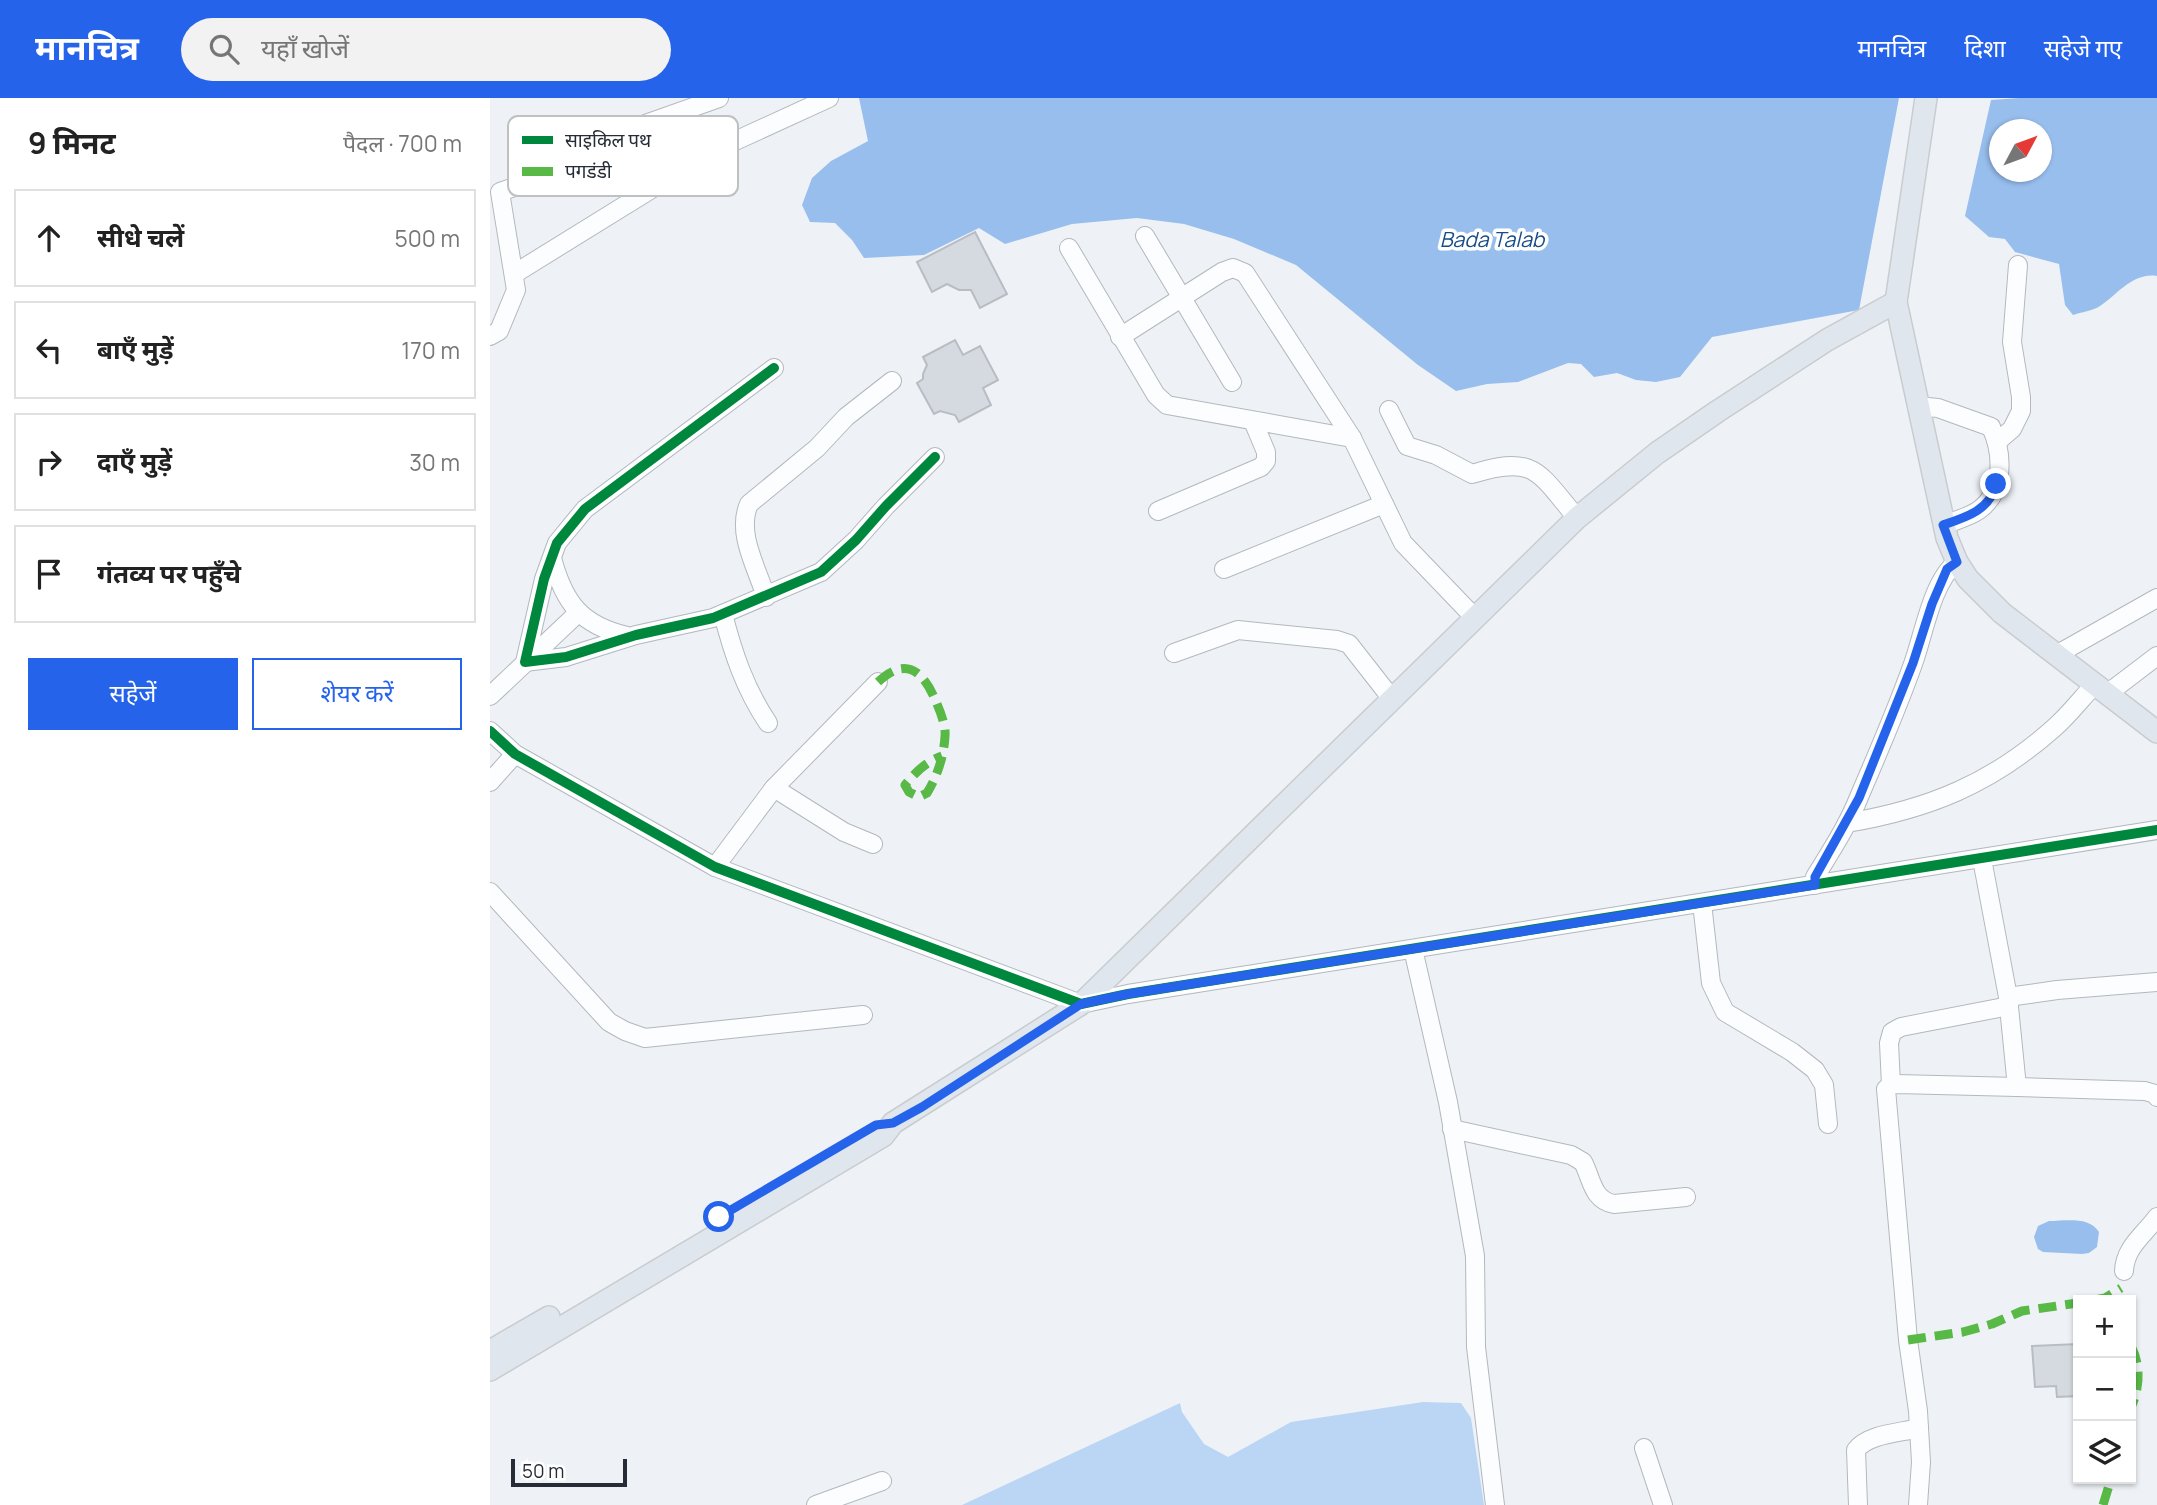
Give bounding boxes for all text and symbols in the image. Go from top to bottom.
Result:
search box [181,18,671,81]
text: मानचित्र [35,25,139,70]
icon: search [205,30,243,68]
text: यहाँ खोजें [261,30,349,66]
text: मानचित्र [1858,31,1926,64]
text: दिशा [1964,31,2006,64]
text: सहेजे गए [2044,31,2122,64]
legend [508,116,738,196]
north arrow [1989,119,2052,182]
text: 9 मिनट [28,122,116,163]
text: पैदल · 700 m [343,127,462,159]
text: साइकिल पथ [565,127,652,153]
text: पगडंडी [565,158,613,184]
icon: ahead [30,219,68,257]
text: सीधे चलें [97,219,184,255]
text: 500 m [395,222,460,254]
water label: Bada Talab [1440,225,1546,253]
icon: left [30,331,68,369]
text: बाएँ मुड़ें [97,331,174,367]
text: 170 m [401,334,460,366]
icon: right [30,443,68,481]
text: दाएँ मुड़ें [97,443,172,479]
text: 30 m [409,446,460,478]
route end [1980,468,2011,499]
icon: arrive [30,555,68,593]
text: गंतव्य पर पहुँचे [97,555,241,591]
button: सहेजें [28,658,238,730]
button: शेयर करें [252,658,462,730]
route start [703,1201,734,1232]
map controls [2073,1295,2136,1484]
button: + [2073,1295,2136,1358]
button: − [2073,1358,2136,1421]
button: layers [2073,1421,2136,1484]
scale bar [511,1456,626,1488]
text: 50 m [522,1458,564,1484]

